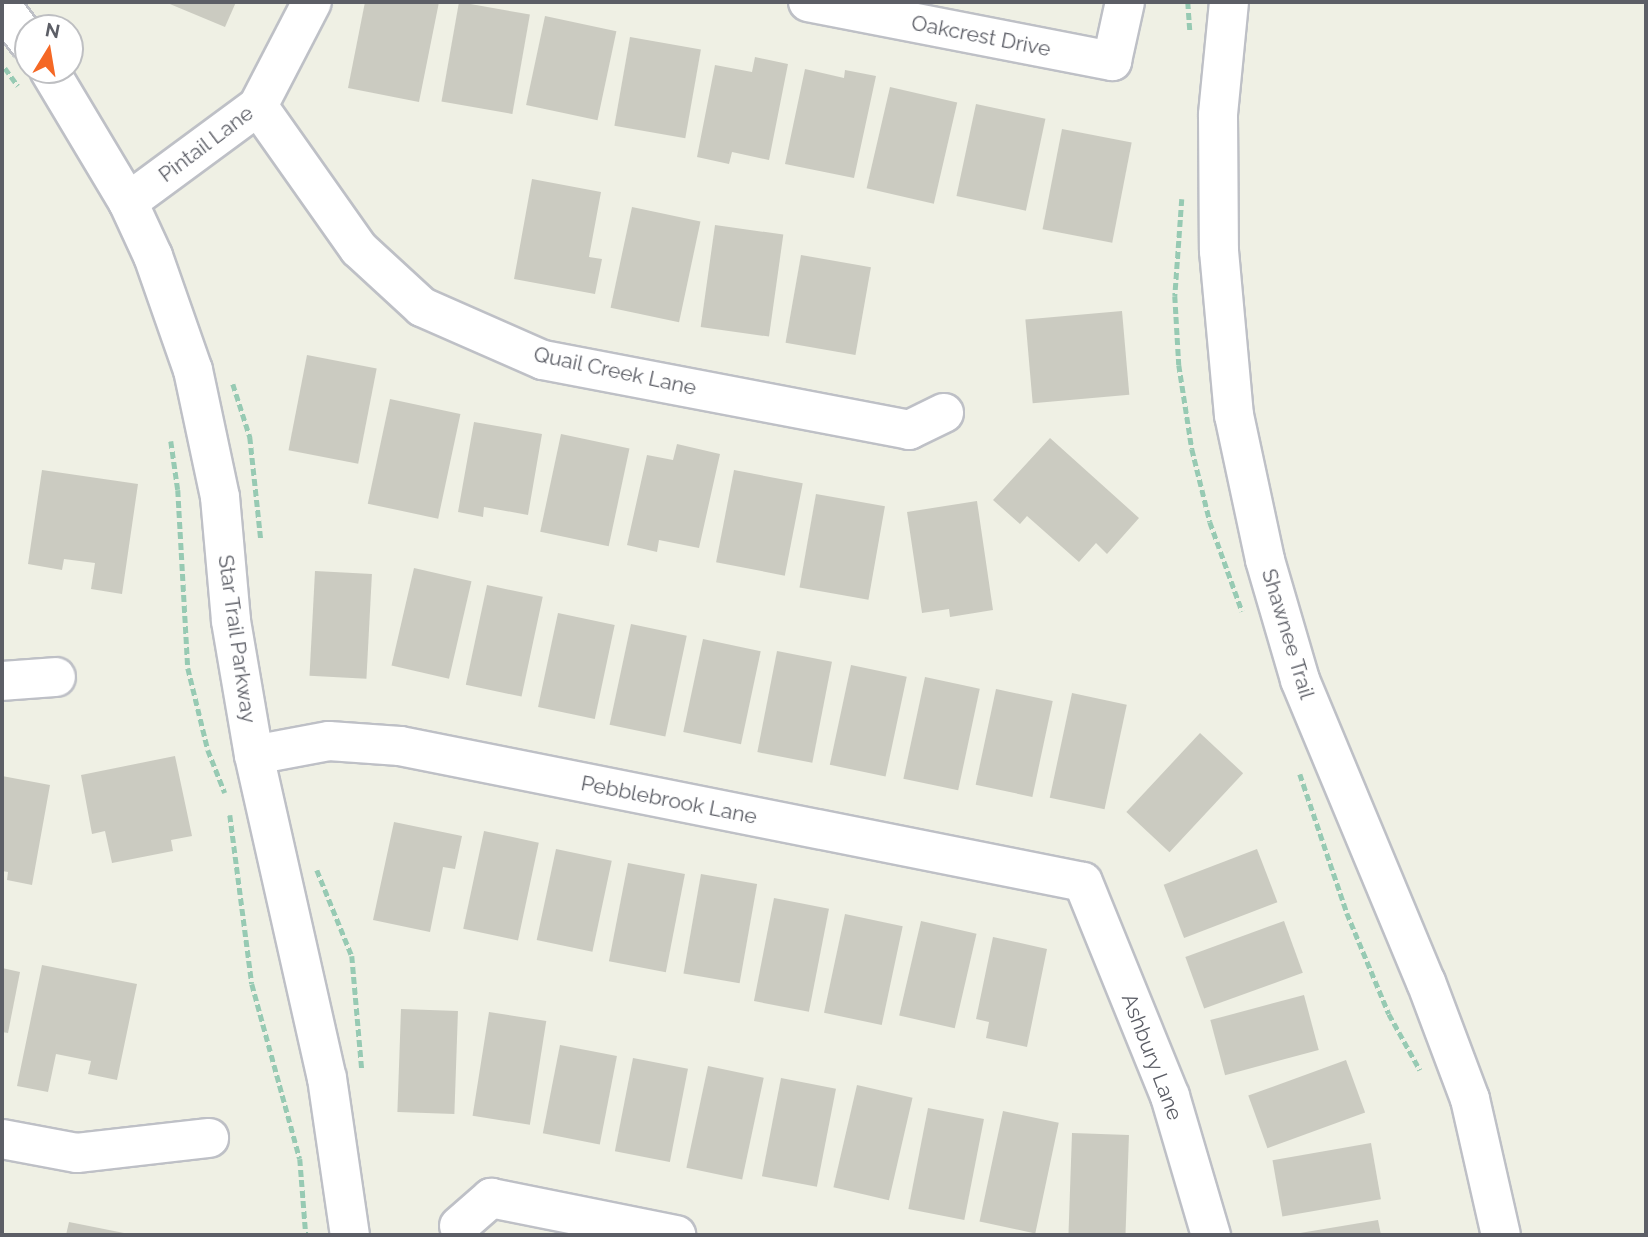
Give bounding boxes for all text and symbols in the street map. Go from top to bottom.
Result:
street label: Oakcrest Drive [909,10,1053,62]
north arrow [14,14,84,84]
text: N [43,18,62,43]
street label: Pintail Lane [154,100,258,188]
street label: Quail Creek Lane [531,341,699,401]
street label: Star Trail Parkway [213,552,261,726]
street label: Shawnee Trail [1256,566,1320,702]
street label: Pebblebrook Lane [579,771,759,829]
street label: Ashbury Lane [1116,990,1188,1124]

